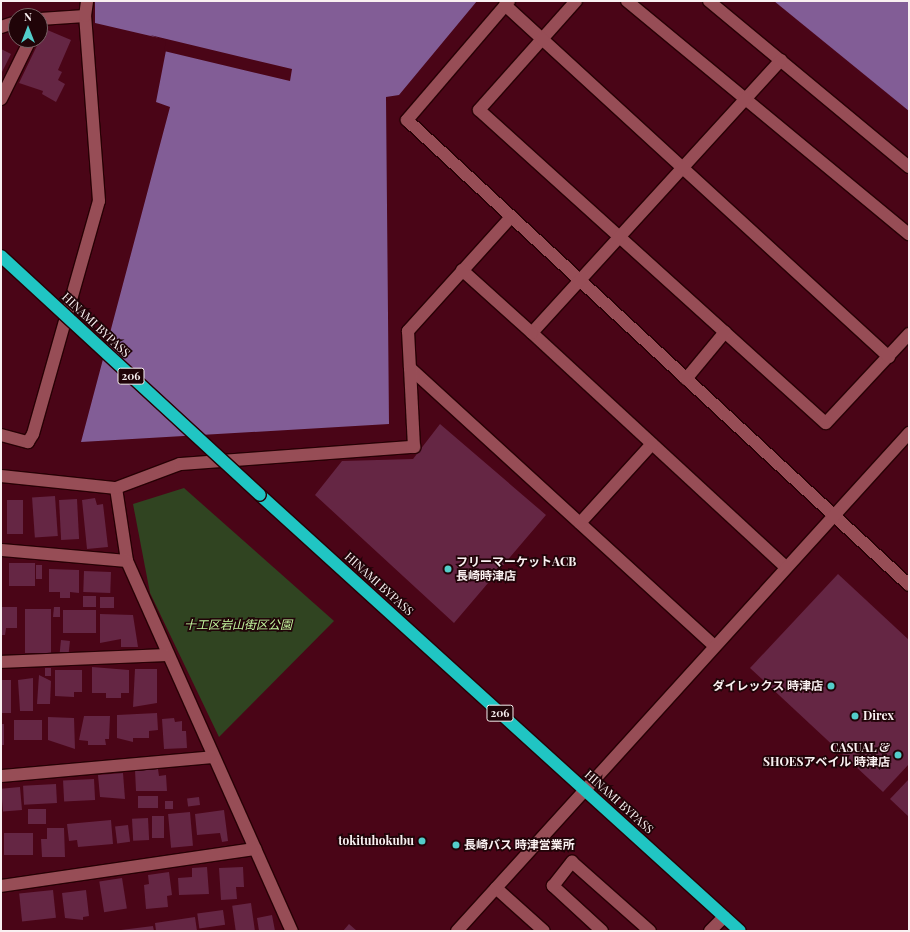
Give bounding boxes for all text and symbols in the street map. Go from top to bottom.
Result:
north arrow [8,8,48,48]
text: N [24,9,32,24]
street label: HINAMI BYPASS [59,290,133,360]
road number: 206 [117,367,145,385]
street label: HINAMI BYPASS [342,549,416,619]
place label: フリーマーケットACB 長崎時津店 [456,555,576,583]
marker: フリーマーケットACB 長崎時津店 [443,564,453,574]
park label: 十工区岩山街区公園 [184,618,292,632]
place label: ダイレックス 時津店 [712,679,823,693]
marker: ダイレックス 時津店 [826,681,836,691]
road number: 206 [486,704,514,722]
place label: Direx [863,709,894,723]
marker: Direx [850,711,860,721]
place label: CASUAL & SHOESアベイル 時津店 [763,741,890,769]
marker: CASUAL & SHOESアベイル 時津店 [893,750,903,760]
street label: HINAMI BYPASS [582,767,656,837]
place label: tokituhokubu [338,834,414,848]
marker: tokituhokubu [417,836,427,846]
place label: 長崎バス 時津営業所 [464,838,575,852]
marker: 長崎バス 時津営業所 [451,840,461,850]

